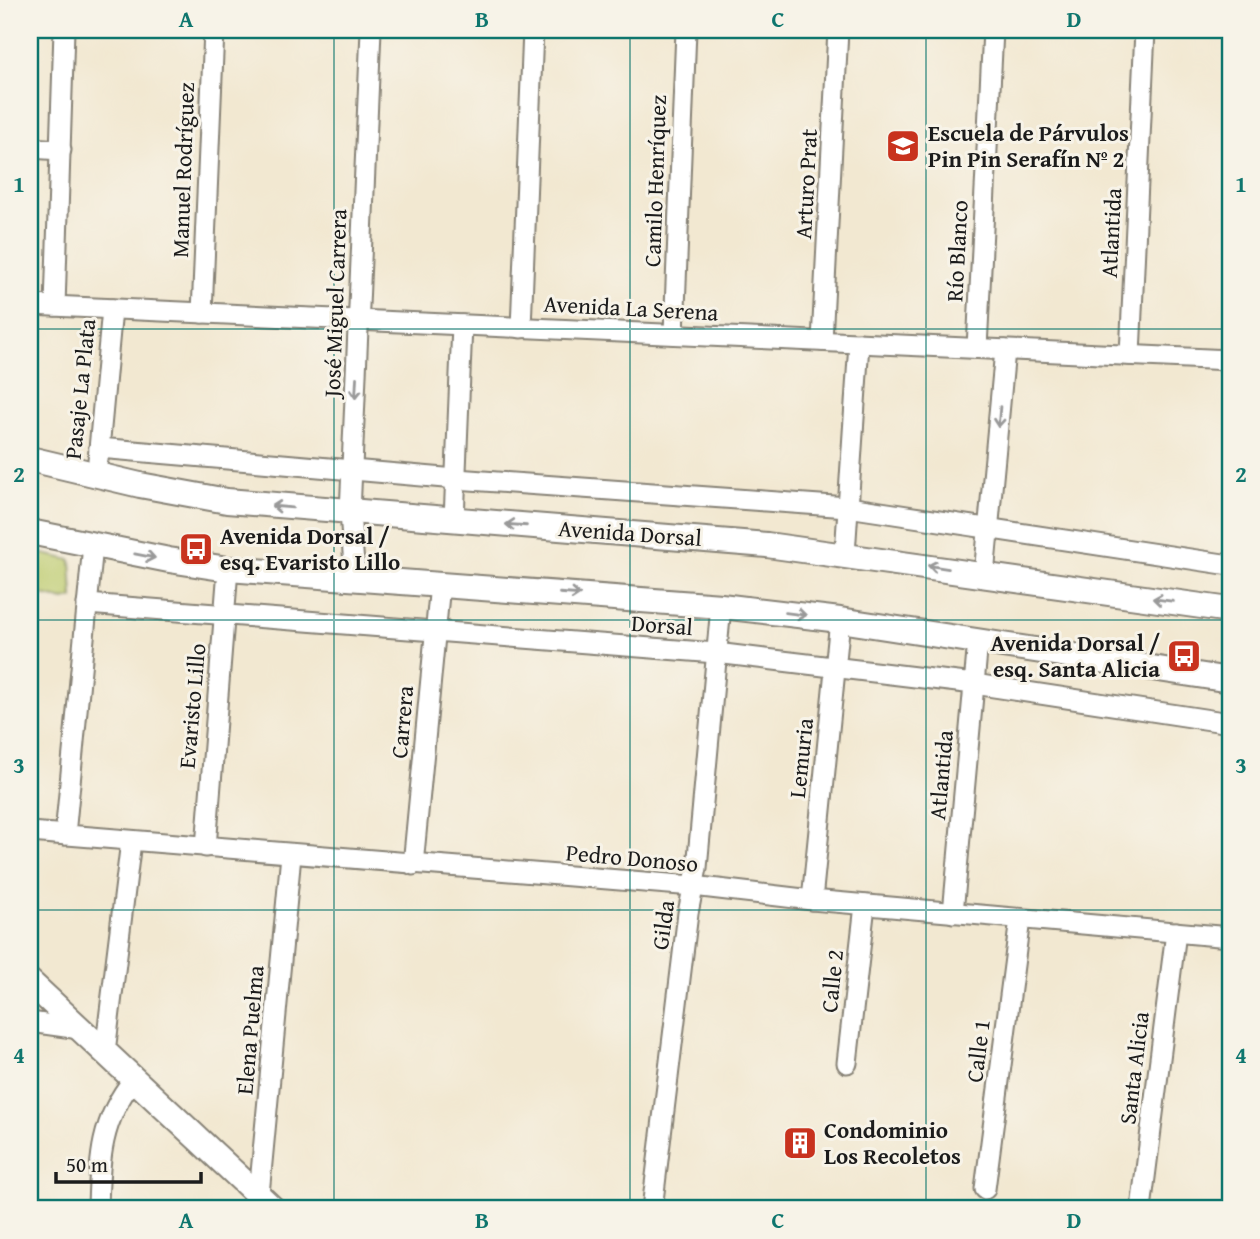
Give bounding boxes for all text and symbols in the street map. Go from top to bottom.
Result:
text: A [179,2,194,35]
text: B [475,2,489,35]
text: C [771,2,785,35]
text: D [1067,2,1082,35]
street label: Manuel Rodríguez [163,82,202,258]
street label: Camilo Henríquez [635,94,674,268]
place label: Escuela de Párvulos Pin Pin Serafín Nº 2 [928,116,1129,175]
school or university icon: Escuela de Párvulos Pin Pin Serafín Nº 2 [884,127,922,165]
street label: Arturo Prat [786,128,825,240]
text: 1 [13,167,25,200]
text: 1 [1235,167,1247,200]
street label: Atlantida [1092,187,1129,279]
street label: Río Blanco [937,199,976,303]
street label: José Miguel Carrera [315,208,354,401]
street label: Avenida La Serena [543,286,719,329]
street label: Pasaje La Plata [56,317,103,461]
one-way arrow [350,376,363,399]
one-way arrow [992,406,1005,428]
text: 2 [13,457,25,490]
text: 2 [1235,457,1247,490]
one-way arrow [272,500,294,513]
street label: Avenida Dorsal [557,511,703,554]
one-way arrow [505,518,528,531]
place label: Avenida Dorsal / esq. Evaristo Lillo [220,519,400,578]
bus stop icon: Avenida Dorsal / esq. Evaristo Lillo [177,530,215,568]
one-way arrow [133,550,156,563]
one-way arrow [927,560,949,573]
one-way arrow [558,588,580,601]
one-way arrow [1152,593,1175,606]
street label: Dorsal [630,606,694,643]
one-way arrow [784,608,807,621]
place label: Avenida Dorsal / esq. Santa Alicia [990,626,1160,685]
bus stop icon: Avenida Dorsal / esq. Santa Alicia [1165,637,1203,675]
street label: Evaristo Lillo [170,642,213,770]
street label: Carrera [382,684,421,760]
street label: Lemuria [780,716,821,799]
street label: Atlantida [920,729,961,821]
text: 3 [13,748,25,781]
text: 3 [1235,748,1247,781]
street label: Pedro Donoso [565,835,700,880]
street label: Gilda [643,898,682,952]
street label: Calle 2 [812,948,851,1014]
street label: Elena Puelma [227,964,272,1096]
street label: Santa Alicia [1110,1009,1157,1126]
street label: Calle 1 [957,1018,998,1084]
text: 4 [13,1038,25,1071]
text: 4 [1235,1038,1247,1071]
place label: Condominio Los Recoletos [824,1113,961,1172]
building icon: Condominio Los Recoletos [781,1124,819,1162]
scale bar [56,1141,201,1185]
text: 50 m [66,1149,108,1180]
text: A [179,1203,194,1236]
text: B [475,1203,489,1236]
text: C [771,1203,785,1236]
text: D [1067,1203,1082,1236]

